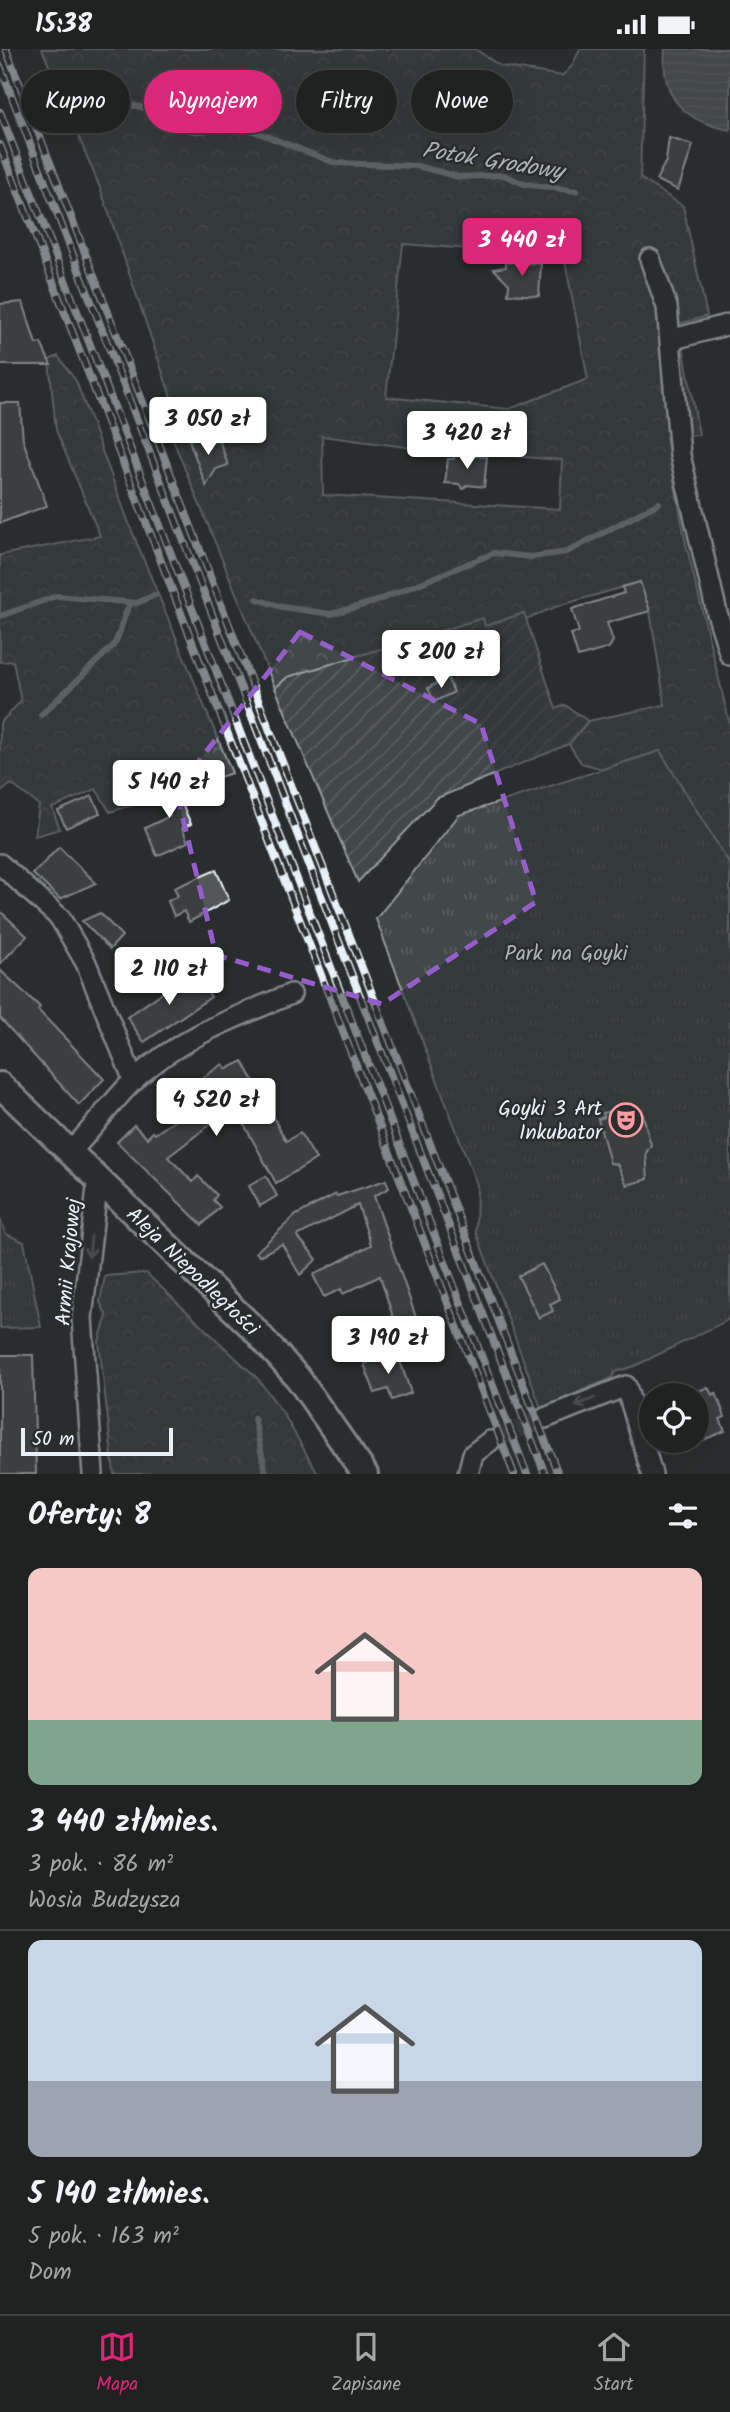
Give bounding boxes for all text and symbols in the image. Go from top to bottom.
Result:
text: 15:38 [35,4,92,46]
chip: Kupno [21,70,130,133]
chip: Wynajem [144,70,282,133]
chip: Filtry [296,70,397,133]
chip: Nowe [411,70,513,133]
water label: Potok Grodowy [419,133,569,191]
pin: 3 440 zł [450,219,594,278]
text: 3 440 zł [478,223,566,259]
pin: 3 050 zł [136,397,280,457]
text: 3 050 zł [165,402,251,438]
pin: 3 420 zł [395,411,539,471]
text: 3 420 zł [423,416,511,452]
pin: 5 200 zł [369,631,513,690]
text: 5 200 zł [398,635,484,671]
pin: 5 140 zł [97,761,241,820]
text: 5 140 zł [129,765,209,801]
park label: Park na Goyki [505,938,628,971]
pin: 2 110 zł [97,947,241,1007]
text: 2 110 zł [131,952,207,988]
pin: 4 520 zł [144,1079,288,1138]
text: 4 520 zł [173,1083,259,1119]
place label: Goyki 3 Art Inkubator [498,1093,603,1150]
theatre icon: Goyki 3 Art Inkubator [607,1101,645,1139]
street label: Armii Krajowej [47,1196,92,1327]
street label: Aleja Niepodległości [118,1200,267,1345]
one-way arrow [83,1235,96,1257]
pin: 3 190 zł [316,1317,460,1376]
text: 3 190 zł [348,1321,428,1357]
map controls [639,1383,709,1453]
button: locate [639,1383,709,1453]
one-way arrow [575,1397,597,1410]
scale bar [21,1425,173,1457]
text: 50 m [32,1425,74,1455]
text: Oferty: 8 [28,1492,151,1540]
icon: filters [664,1497,702,1535]
icon: home [302,1614,428,1740]
text: 3 440 zł/mies. [28,1799,218,1847]
text: 3 pok. · 86 m² [28,1847,173,1883]
text: Wosia Budzysza [28,1883,181,1919]
icon: home [302,1986,428,2112]
text: 5 140 zł/mies. [28,2171,210,2219]
text: 5 pok. · 163 m² [28,2219,179,2255]
text: Dom [28,2255,72,2291]
tab: Mapa [96,2328,138,2400]
tab: Zapisane [331,2328,401,2400]
tab: Start [594,2328,634,2400]

